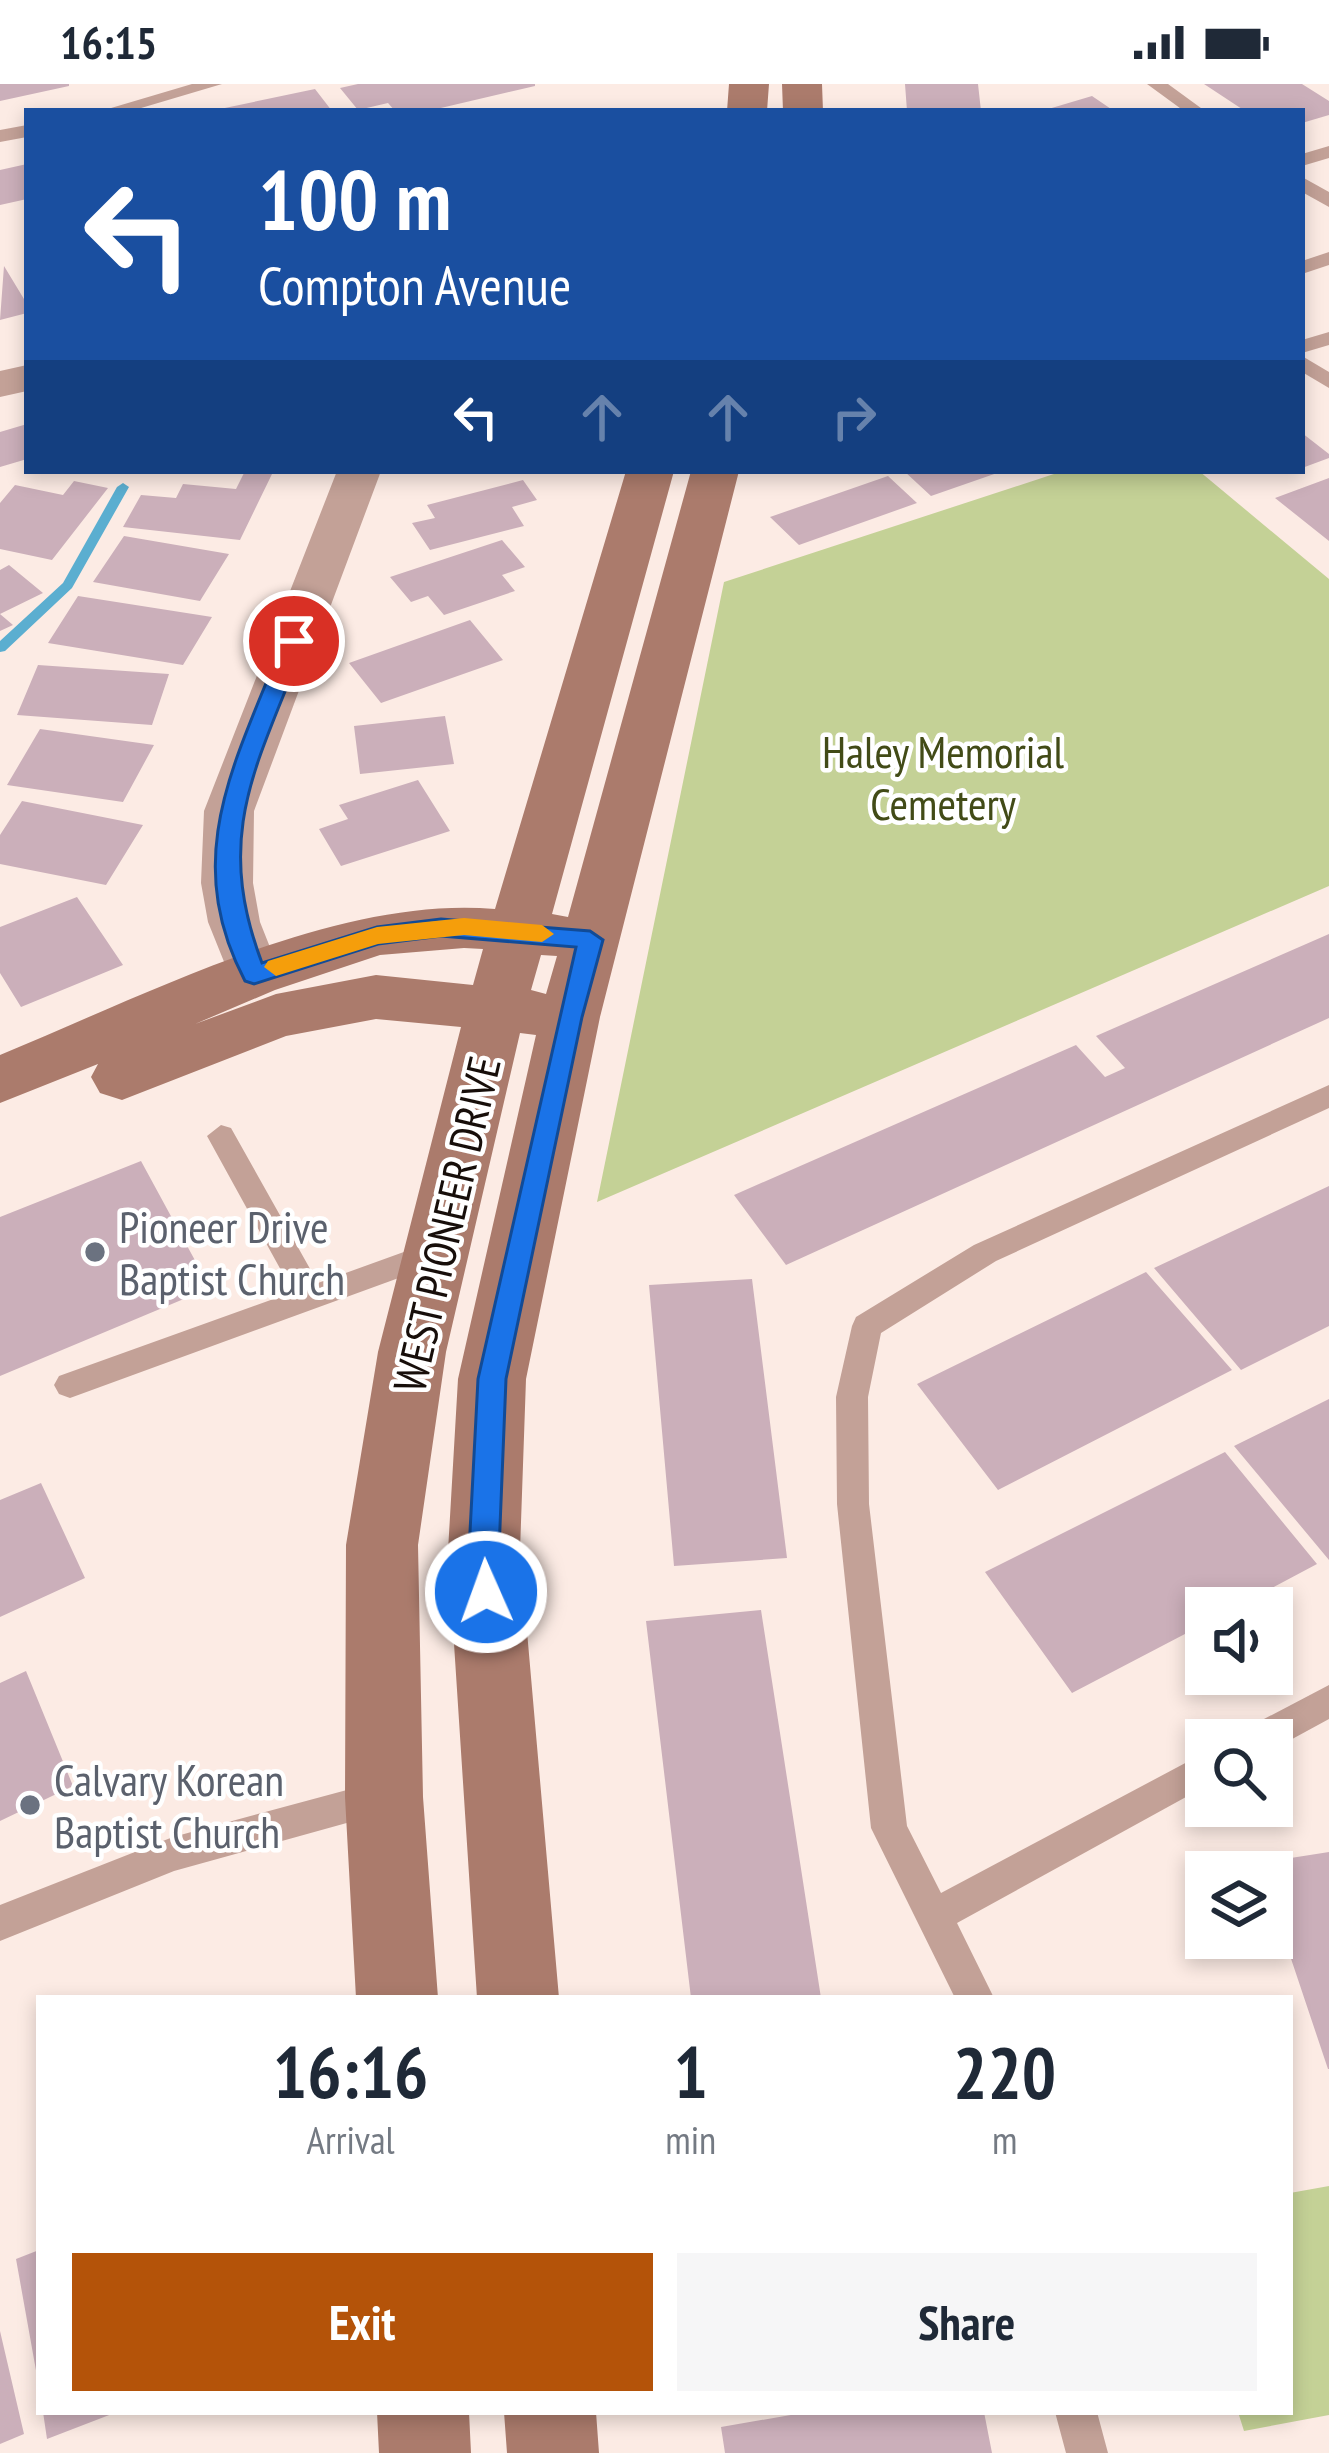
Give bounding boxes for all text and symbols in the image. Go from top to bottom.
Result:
text: 16:15 [60,13,157,71]
text: 100 m [258,144,451,253]
icon: left [60,156,216,312]
text: Compton Avenue [258,250,571,320]
icon: left [443,384,509,450]
icon: ahead [569,384,635,450]
icon: ahead [695,384,761,450]
icon: right [821,384,887,450]
pin [243,590,345,692]
icon: arrive [261,608,327,674]
park label: Haley Memorial Cemetery [822,722,1065,832]
street label: WEST PIONEER DRIVE [379,1051,513,1397]
place label: Pioneer Drive Baptist Church [119,1197,345,1307]
marker: Pioneer Drive Baptist Church [82,1239,108,1265]
position arrow [423,1529,549,1655]
map controls [1185,1587,1293,1959]
button: sound [1185,1587,1293,1695]
button: search [1185,1719,1293,1827]
place label: Calvary Korean Baptist Church [54,1750,284,1860]
marker: Calvary Korean Baptist Church [17,1792,43,1818]
button: layers [1185,1851,1293,1959]
text: 16:16 [273,2025,429,2118]
text: 1 [674,2025,708,2118]
text: 220 [953,2025,1056,2118]
text: Arrival [307,2114,395,2165]
text: min [665,2114,716,2165]
text: m [992,2114,1017,2165]
button: Exit [72,2253,653,2391]
button: Share [677,2253,1257,2391]

